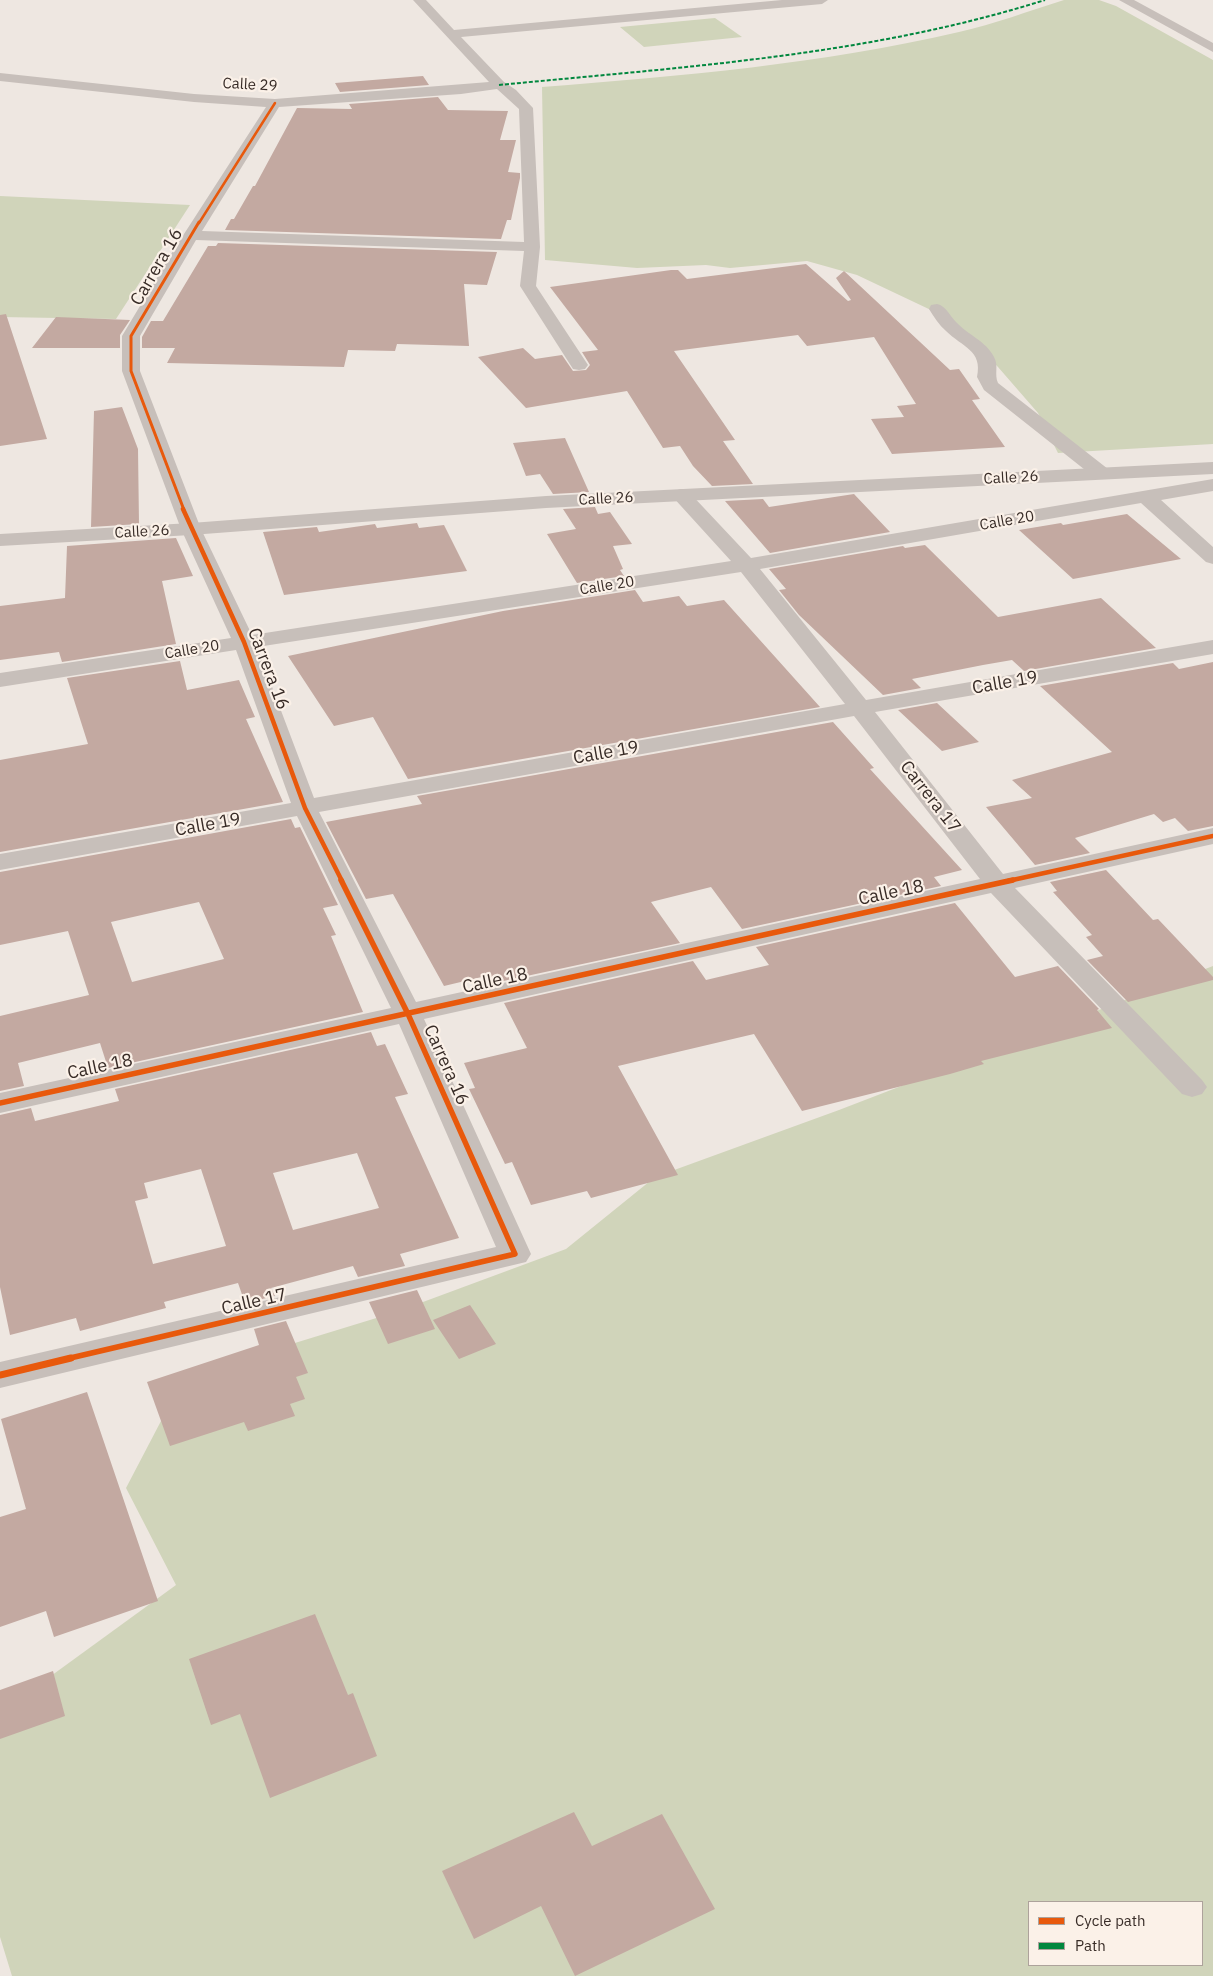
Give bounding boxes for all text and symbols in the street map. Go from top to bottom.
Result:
street label: Calle 29 [222,75,278,95]
street label: Carrera 16 [126,224,188,310]
street label: Calle 26 [983,468,1039,488]
street label: Calle 26 [578,489,634,509]
street label: Calle 20 [978,507,1036,535]
street label: Calle 26 [114,522,170,542]
street label: Calle 20 [578,573,636,599]
street label: Carrera 16 [243,625,293,713]
street label: Calle 20 [163,637,221,663]
street label: Calle 19 [971,667,1039,699]
street label: Calle 19 [572,737,640,769]
street label: Carrera 17 [895,757,965,837]
street label: Calle 19 [174,809,242,841]
street label: Calle 18 [856,876,926,910]
street label: Calle 18 [460,964,530,998]
street label: Carrera 16 [419,1021,473,1109]
street label: Calle 18 [65,1050,135,1084]
street label: Calle 17 [219,1284,289,1320]
legend [1028,1901,1203,1966]
text: Cycle path [1075,1911,1146,1930]
text: Path [1075,1936,1106,1955]

